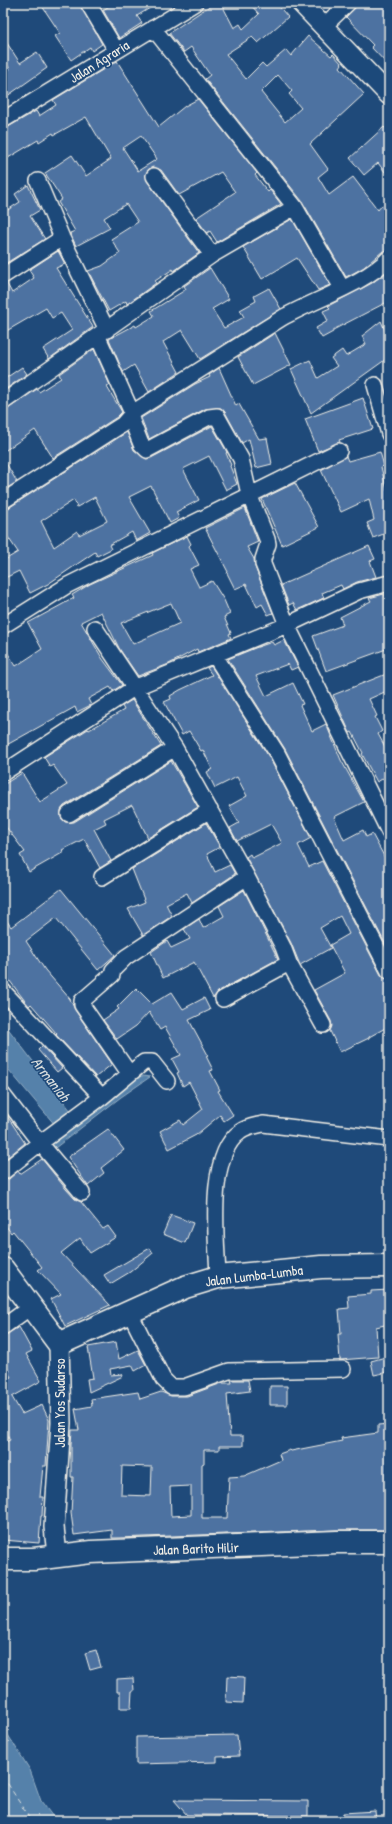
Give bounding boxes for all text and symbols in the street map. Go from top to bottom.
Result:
street label: Jalan Agraria [65,35,134,88]
water label: Armaniah [27,1052,76,1107]
street label: Jalan Lumba-Lumba [204,1260,304,1290]
street label: Jalan Yos Sudarso [50,1358,69,1448]
street label: Jalan Barito Hilir [153,1537,240,1559]

